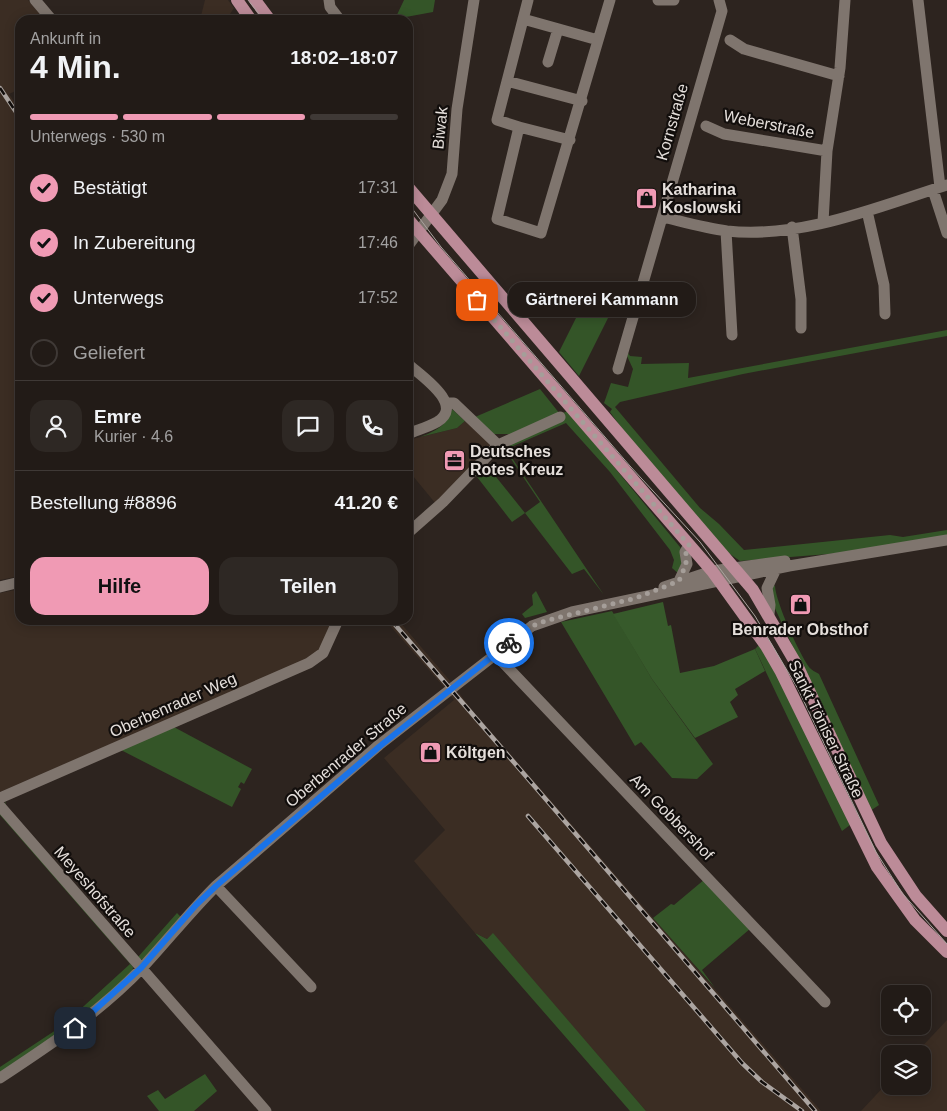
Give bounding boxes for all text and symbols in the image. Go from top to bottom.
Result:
text: Ankunft in [30,30,101,47]
text: 18:02–18:07 [290,47,398,68]
text: 4 Min. [30,49,121,85]
street label: Kornstraße [653,82,691,162]
street label: Biwak [429,105,451,150]
street label: Weberstraße [722,107,816,141]
text: Unterwegs · 530 m [30,128,165,145]
icon: check [30,174,58,202]
text: Bestätigt [73,177,147,198]
text: 17:31 [358,179,398,196]
place label: Katharina Koslowski [662,181,741,216]
shop icon: Katharina Koslowski [634,186,658,210]
icon: check [30,229,58,257]
text: In Zubereitung [73,232,196,253]
text: 17:46 [358,234,398,251]
pin [456,279,498,321]
callout: Gärtnerei Kammann [507,282,694,318]
icon: check [30,284,58,312]
icon: bag [463,286,491,314]
text: Unterwegs [73,287,164,308]
text: 17:52 [358,289,398,306]
text: Gärtnerei Kammann [526,291,678,308]
text: Geliefert [73,342,145,363]
button: person [30,400,82,452]
button: chat [282,400,334,452]
button: phone [346,400,398,452]
text: Emre [94,406,142,427]
text: Kurier · 4.6 [94,428,173,445]
place label: Deutsches Rotes Kreuz [470,443,563,478]
office icon: Deutsches Rotes Kreuz [442,448,466,472]
text: Bestellung #8896 [30,492,177,513]
text: 41.20 € [335,492,398,513]
button: Hilfe [30,557,209,615]
button: Teilen [219,557,398,615]
shop icon: Benrader Obsthof [788,593,812,617]
courier [484,618,534,668]
place label: Benrader Obsthof [732,621,869,638]
icon: bike [495,629,523,657]
street label: Sankt Töniser Straße [785,657,867,801]
street label: Oberbenrader Weg [107,669,239,741]
street label: Oberbenrader Straße [282,700,410,810]
shop icon: Költgen [418,740,442,764]
place label: Költgen [446,744,506,761]
street label: Am Gobbershof [627,771,717,864]
street label: Meyeshofstraße [51,843,139,941]
map controls [881,985,931,1095]
button: locate [881,985,931,1035]
pin [54,1007,96,1049]
icon: home [61,1014,89,1042]
button: layers [881,1045,931,1095]

